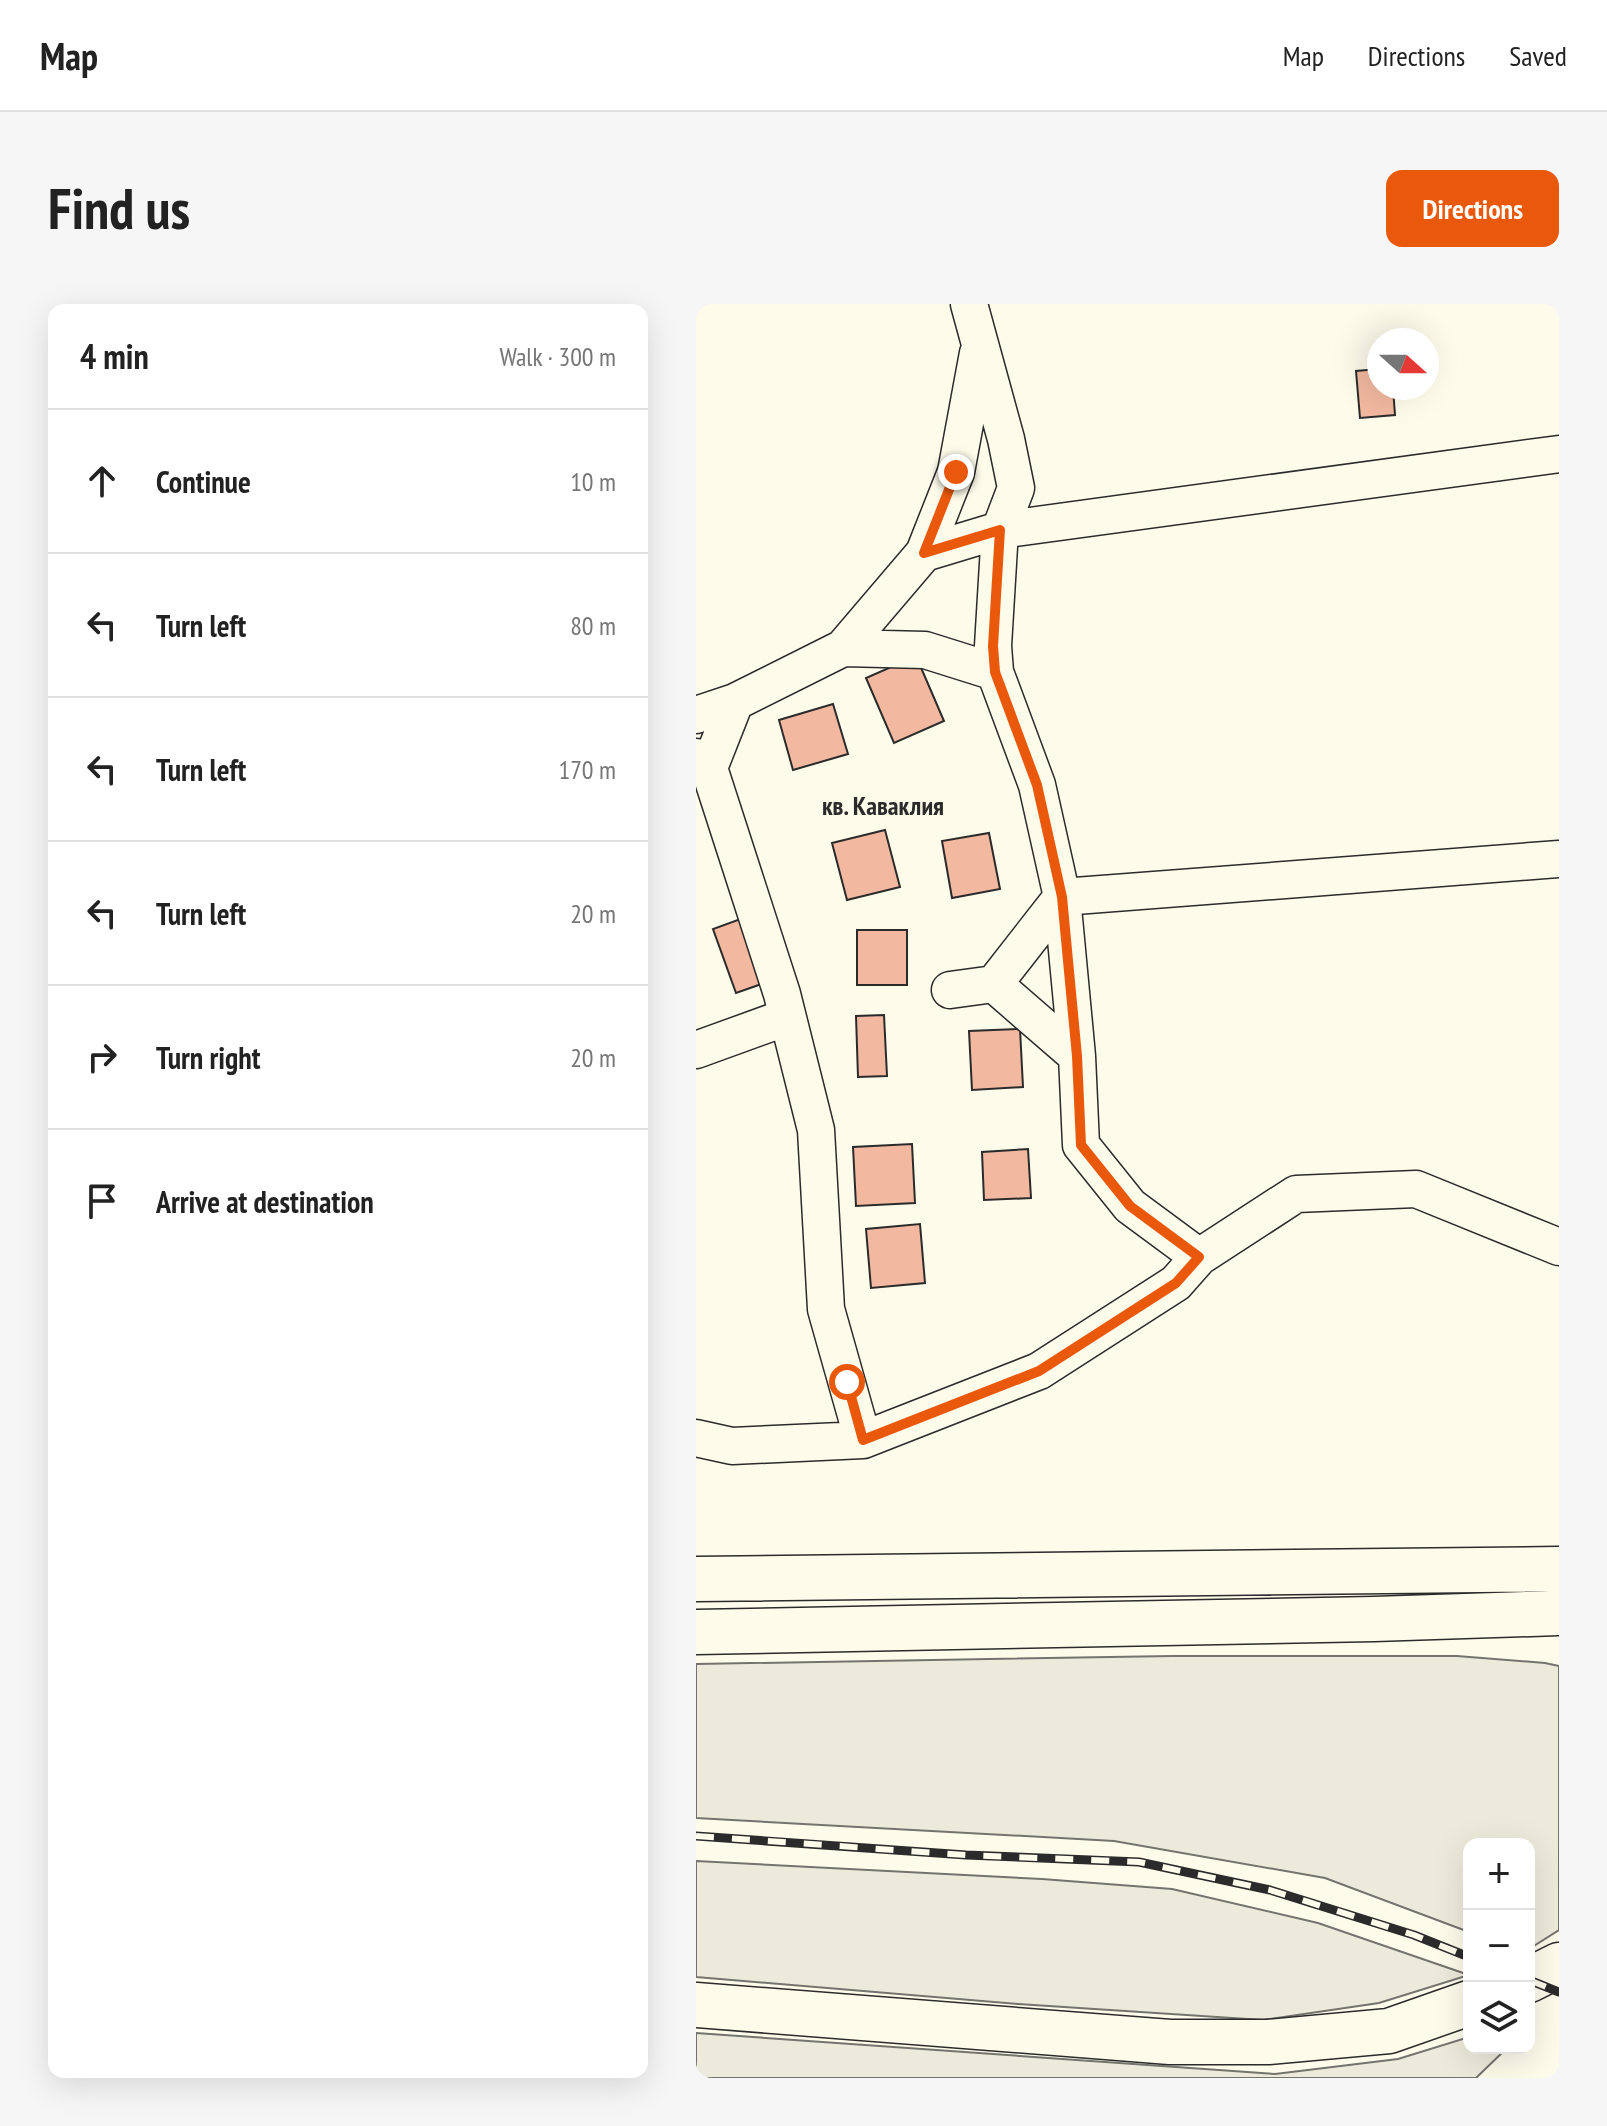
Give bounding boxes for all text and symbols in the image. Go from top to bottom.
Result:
text: Map [40,31,98,80]
text: Map [1283,37,1324,74]
text: Directions [1368,37,1465,74]
text: Saved [1509,37,1567,74]
button: Directions [1386,170,1559,247]
text: Find us [48,172,190,244]
north arrow [1367,328,1439,400]
text: 4 min [80,334,149,378]
text: Walk · 300 m [499,340,616,373]
route end [938,454,974,490]
icon: ahead [80,459,124,503]
text: Continue [156,462,251,501]
text: 10 m [570,465,616,498]
icon: left [80,603,124,647]
text: Turn left [156,606,246,645]
text: 80 m [570,609,616,642]
icon: left [80,747,124,791]
text: Turn left [156,750,246,789]
text: 170 m [558,753,616,786]
district label: кв. Каваклия [822,789,944,822]
icon: left [80,891,124,935]
text: Turn left [156,894,246,933]
text: 20 m [570,897,616,930]
icon: right [80,1035,124,1079]
text: Turn right [156,1038,260,1077]
text: 20 m [570,1041,616,1074]
icon: arrive [80,1179,124,1223]
text: Arrive at destination [156,1182,374,1221]
route start [829,1364,865,1400]
map controls [1463,1838,1535,2054]
button: + [1463,1838,1535,1910]
button: − [1463,1910,1535,1982]
button: layers [1463,1982,1535,2054]

